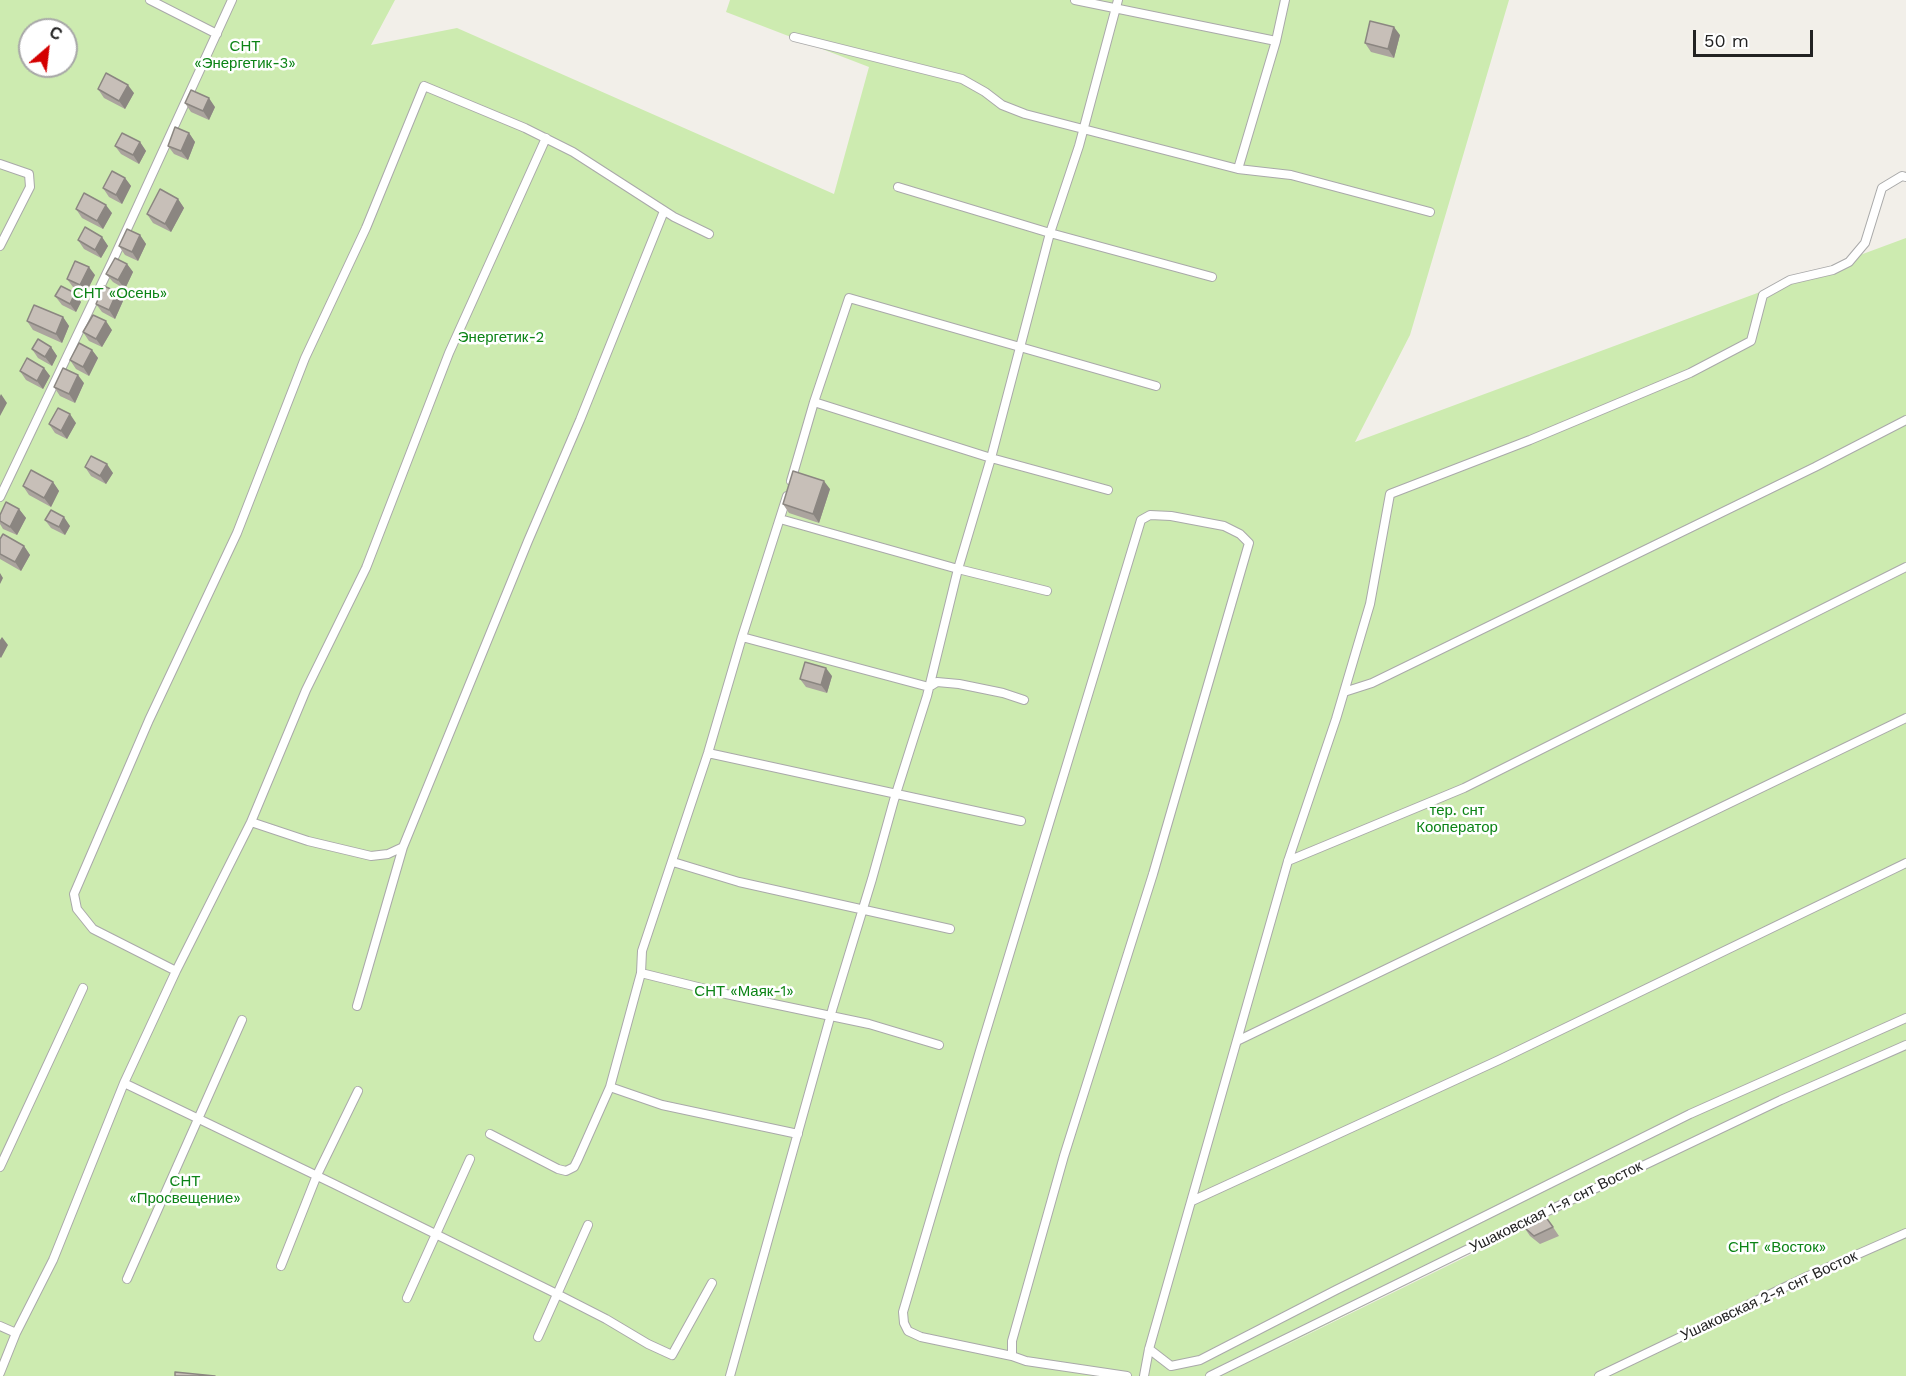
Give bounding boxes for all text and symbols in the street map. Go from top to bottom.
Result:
north arrow [18,18,78,78]
scale bar [1696,18,1816,56]
text: С [46,22,65,45]
text: 50 m [1704,30,1749,51]
park label: СНТ «Энергетик-3» [194,38,296,73]
park label: СНТ «Осень» [73,285,167,303]
park label: Энергетик-2 [458,329,544,347]
park label: тер. снт Кооператор [1416,802,1498,837]
park label: СНТ «Маяк-1» [694,983,794,1001]
street label: Ушаковская 1-я снт Восток [1467,1157,1645,1257]
park label: СНТ «Просвещение» [129,1173,241,1208]
park label: СНТ «Восток» [1728,1239,1826,1257]
street label: Ушаковская 2-я снт Восток [1678,1247,1860,1345]

